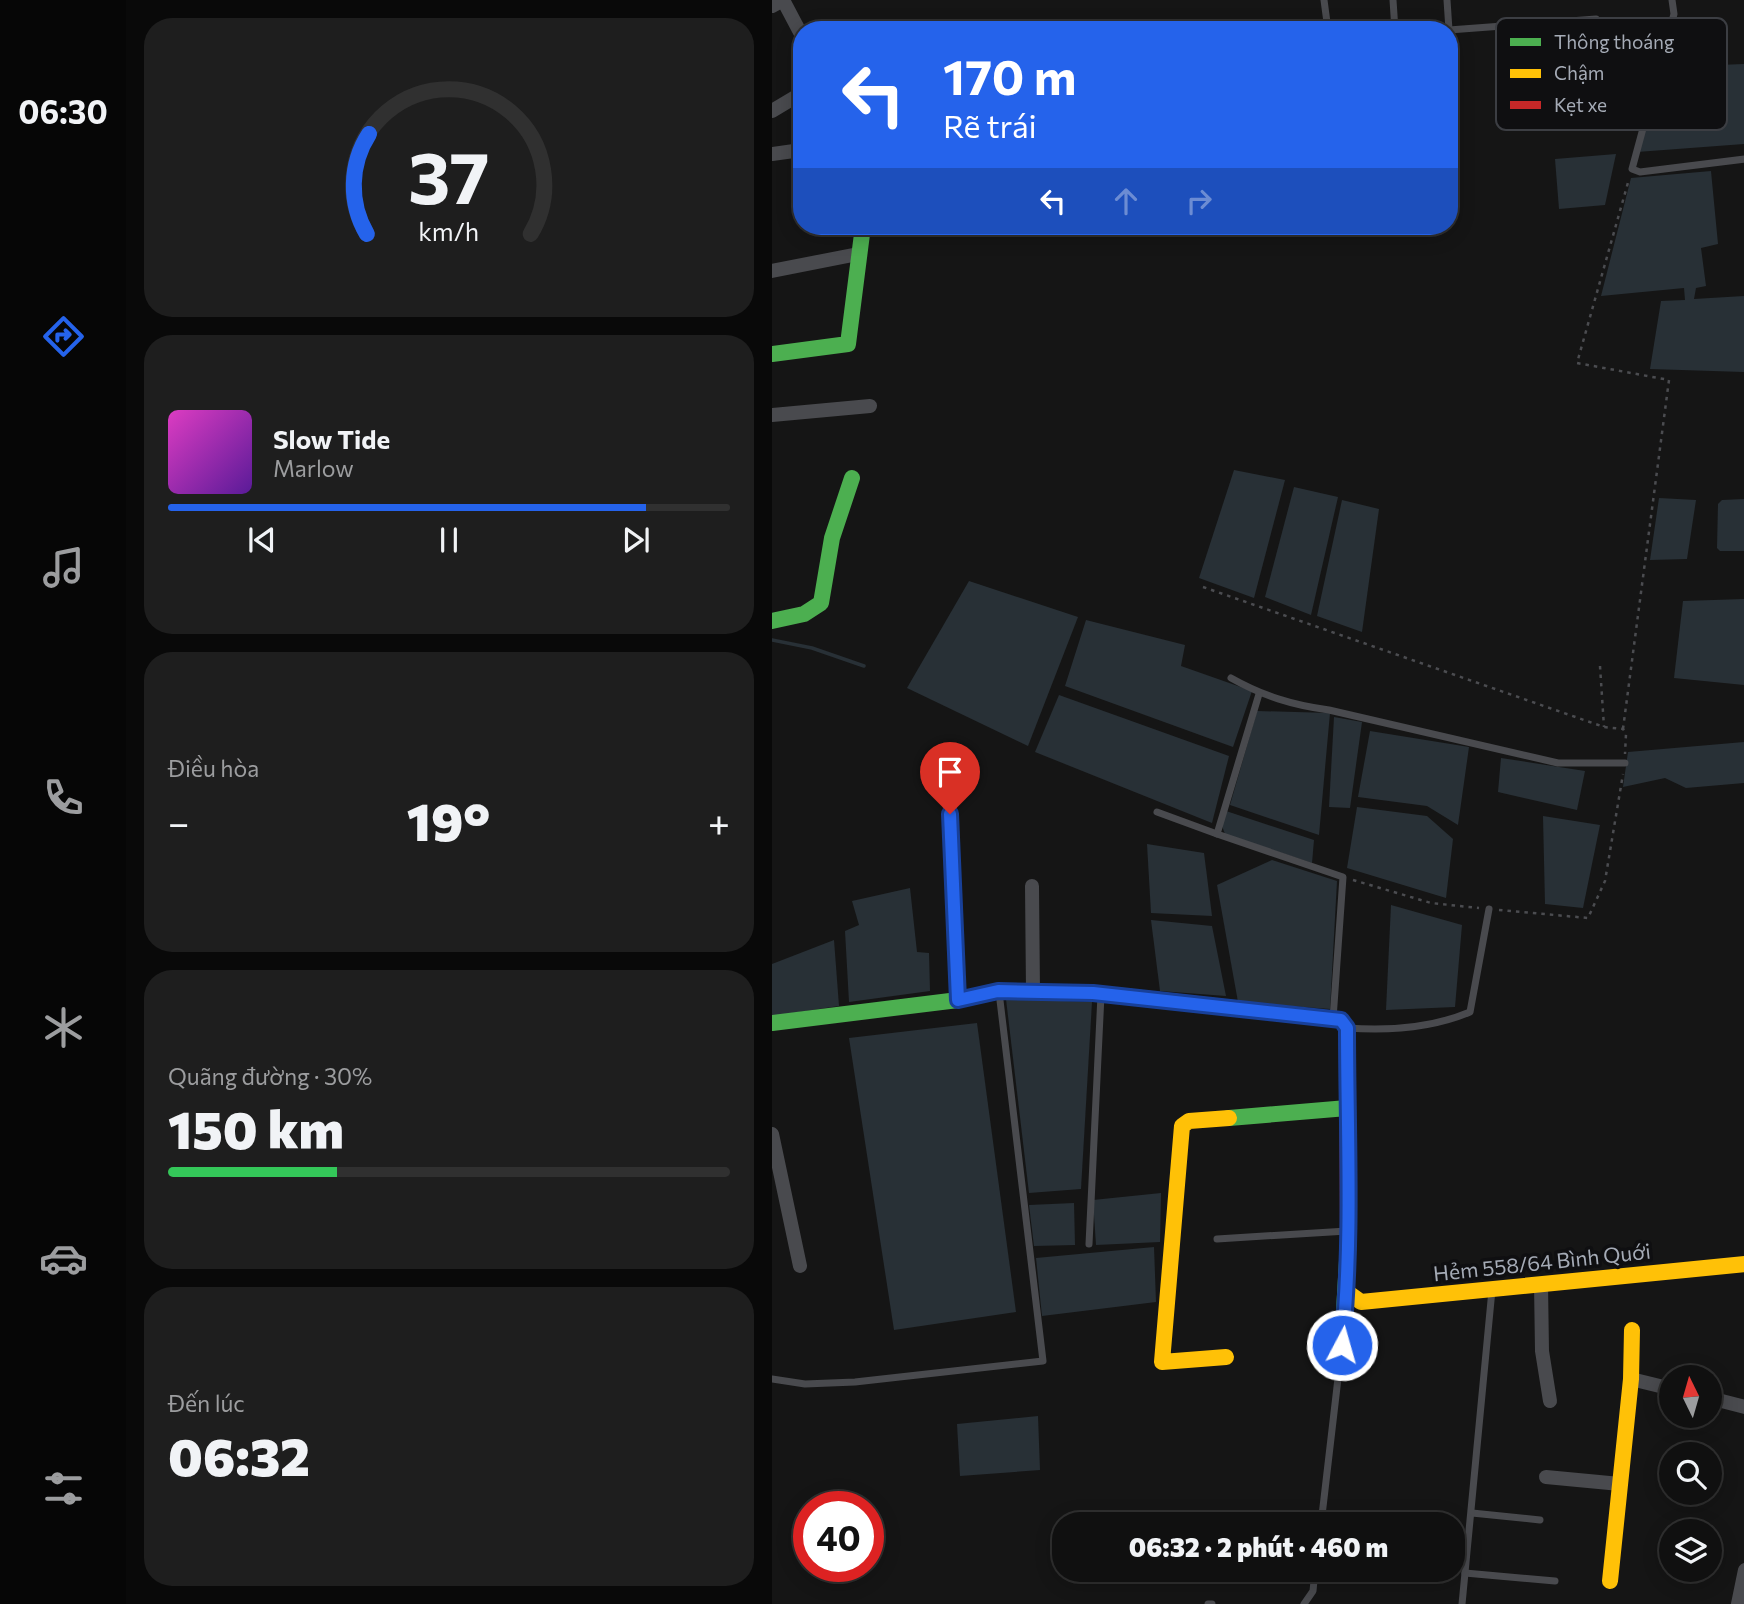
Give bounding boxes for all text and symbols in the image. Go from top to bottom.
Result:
legend [1496,18,1727,130]
text: Thông thoáng [1554,30,1674,53]
text: 170 m [943,45,1076,105]
icon: left [828,49,919,140]
text: Chậm [1554,61,1604,84]
text: 06:30 [18,91,108,131]
text: Kẹt xe [1554,93,1607,116]
text: Rẽ trái [943,105,1037,145]
text: 37 [408,130,490,219]
icon: left [1034,182,1072,220]
icon: ahead [1107,182,1145,220]
icon: right [1180,182,1218,220]
text: km/h [419,215,479,245]
icon: directions [39,312,88,361]
text: Slow Tide [273,423,390,454]
text: Marlow [273,454,354,482]
icon: previous [243,521,281,559]
icon: pause [430,521,468,559]
icon: next [617,521,655,559]
icon: music [39,543,88,592]
pin [920,742,980,814]
icon: arrive [931,753,969,791]
text: Điều hòa [168,754,259,782]
icon: phone [39,773,88,822]
text: 19° [407,788,490,852]
text: − [168,798,190,845]
text: + [708,798,730,845]
icon: climate [39,1003,88,1052]
text: Quãng đường · 30% [168,1062,372,1090]
text: 150 km [168,1096,344,1160]
icon: car [39,1234,88,1283]
street label: Hẻm 558/64 Bình Quới [1432,1238,1652,1285]
position arrow [1305,1308,1379,1382]
north arrow [1659,1365,1722,1428]
map controls [1659,1365,1722,1582]
text: Đến lúc [168,1389,245,1417]
text: 06:32 [168,1423,310,1487]
button: search [1659,1442,1722,1505]
icon: filters [39,1464,88,1513]
speed limit sign: 40 [793,1491,884,1582]
button: layers [1659,1519,1722,1582]
text: 06:32 · 2 phút · 460 m [1129,1531,1388,1562]

